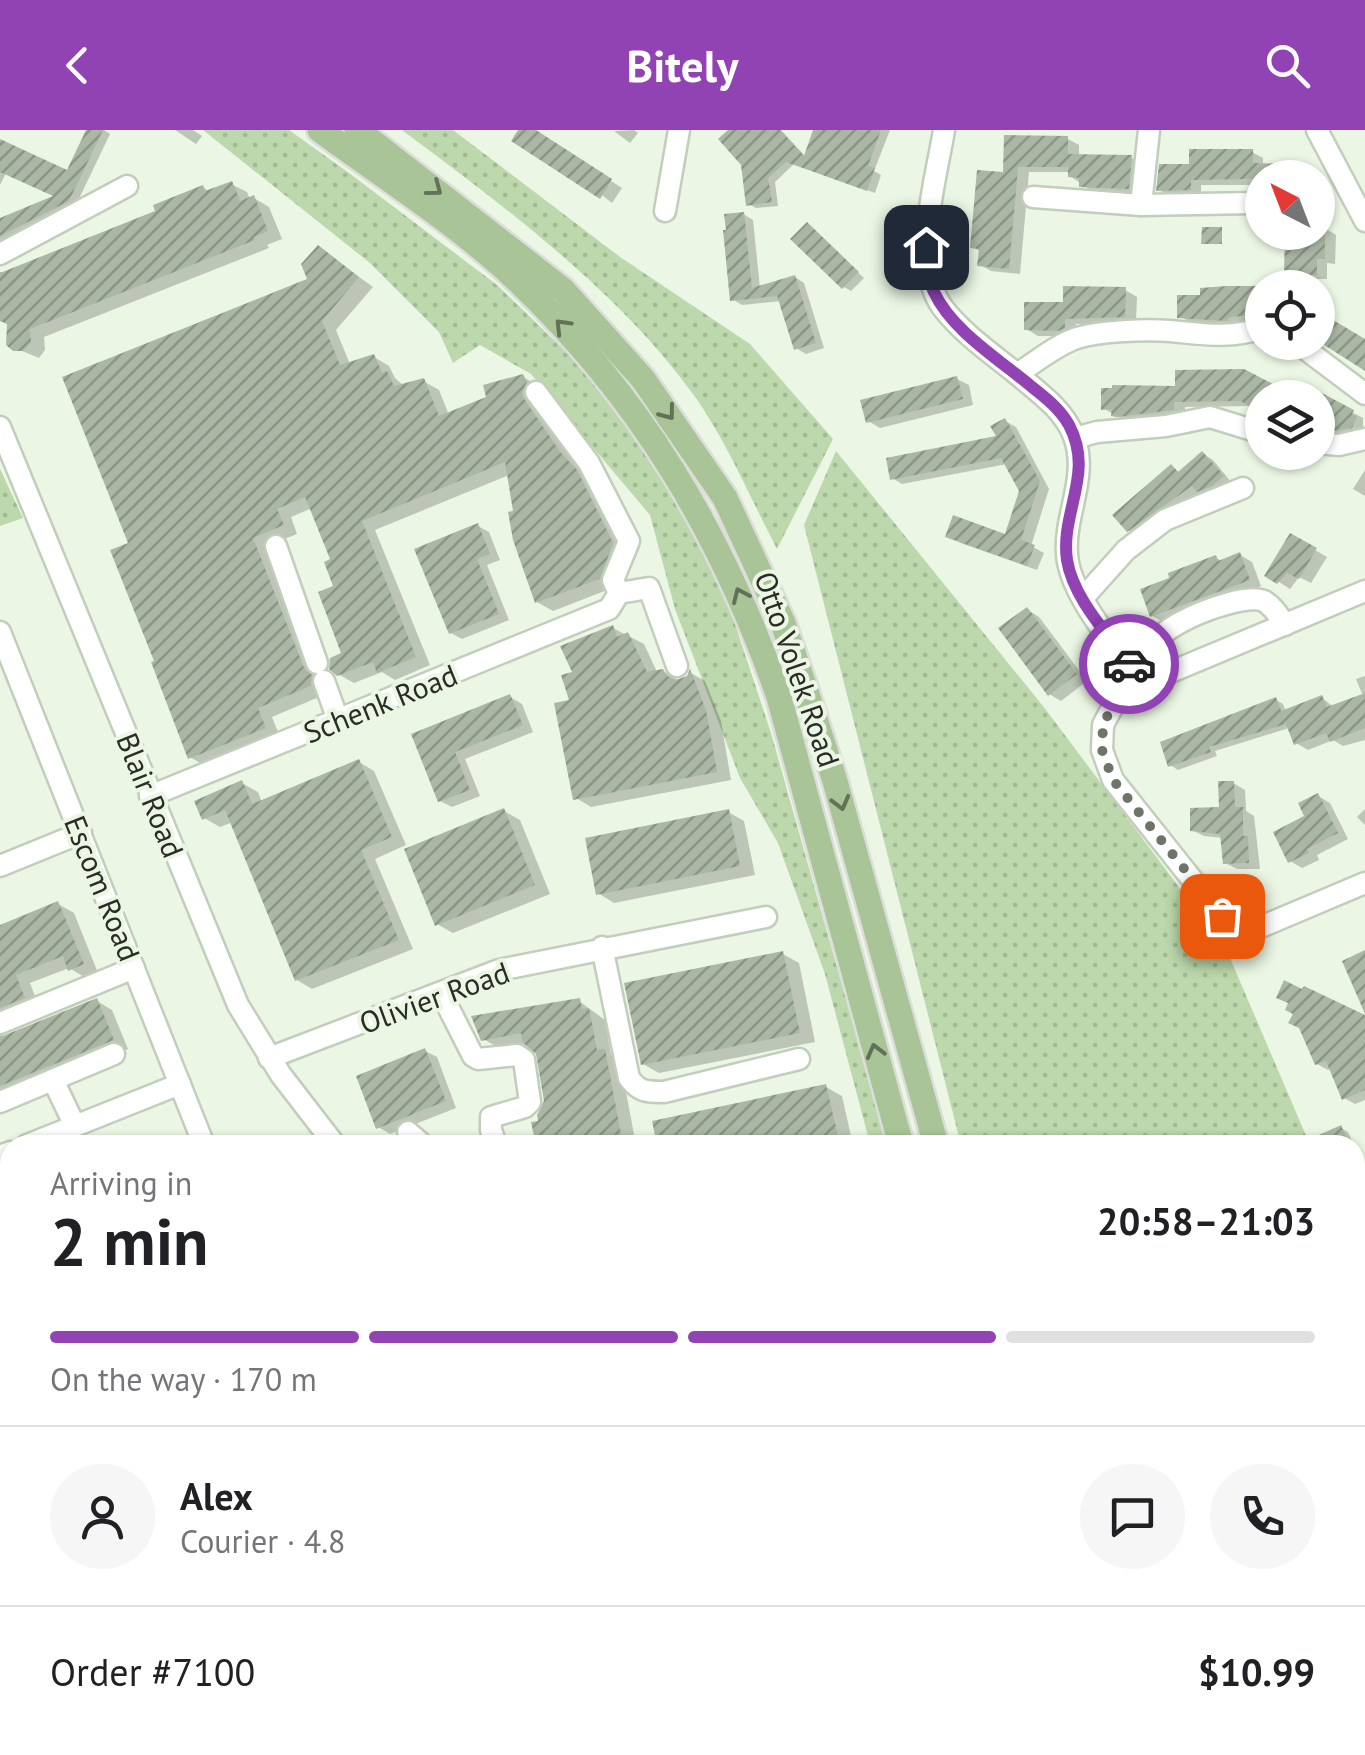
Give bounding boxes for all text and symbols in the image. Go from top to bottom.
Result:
text: Bitely [627,36,738,94]
icon: back [50,38,105,93]
icon: search [1260,38,1315,93]
north arrow [1245,160,1335,250]
map controls [1245,160,1335,470]
one-way arrow [424,177,442,194]
pin [884,205,969,290]
icon: home [899,220,954,275]
button: locate [1245,270,1335,360]
one-way arrow [555,319,573,337]
button: layers [1245,380,1335,470]
one-way arrow [656,402,673,420]
street label: Otto Volek Road [746,566,850,772]
one-way arrow [732,587,752,605]
courier [1079,614,1179,714]
icon: car [1102,637,1157,692]
street label: Schenk Road [297,654,463,752]
street label: Blair Road [108,727,194,863]
one-way arrow [829,794,850,811]
street label: Escom Road [56,810,150,966]
pin [1180,874,1265,959]
icon: bag [1195,889,1250,944]
street label: Olivier Road [354,952,514,1042]
one-way arrow [865,1043,886,1060]
text: Arriving in [50,1162,192,1204]
text: 20:58–21:03 [1097,1196,1315,1245]
text: 2 min [50,1199,209,1283]
text: On the way · 170 m [50,1358,317,1400]
button: person [50,1464,155,1569]
button: chat [1080,1464,1185,1569]
button: phone [1210,1464,1315,1569]
text: Alex [180,1471,253,1520]
text: Courier · 4.8 [180,1520,346,1562]
text: Order #7100 [50,1647,255,1696]
text: $10.99 [1198,1647,1315,1696]

